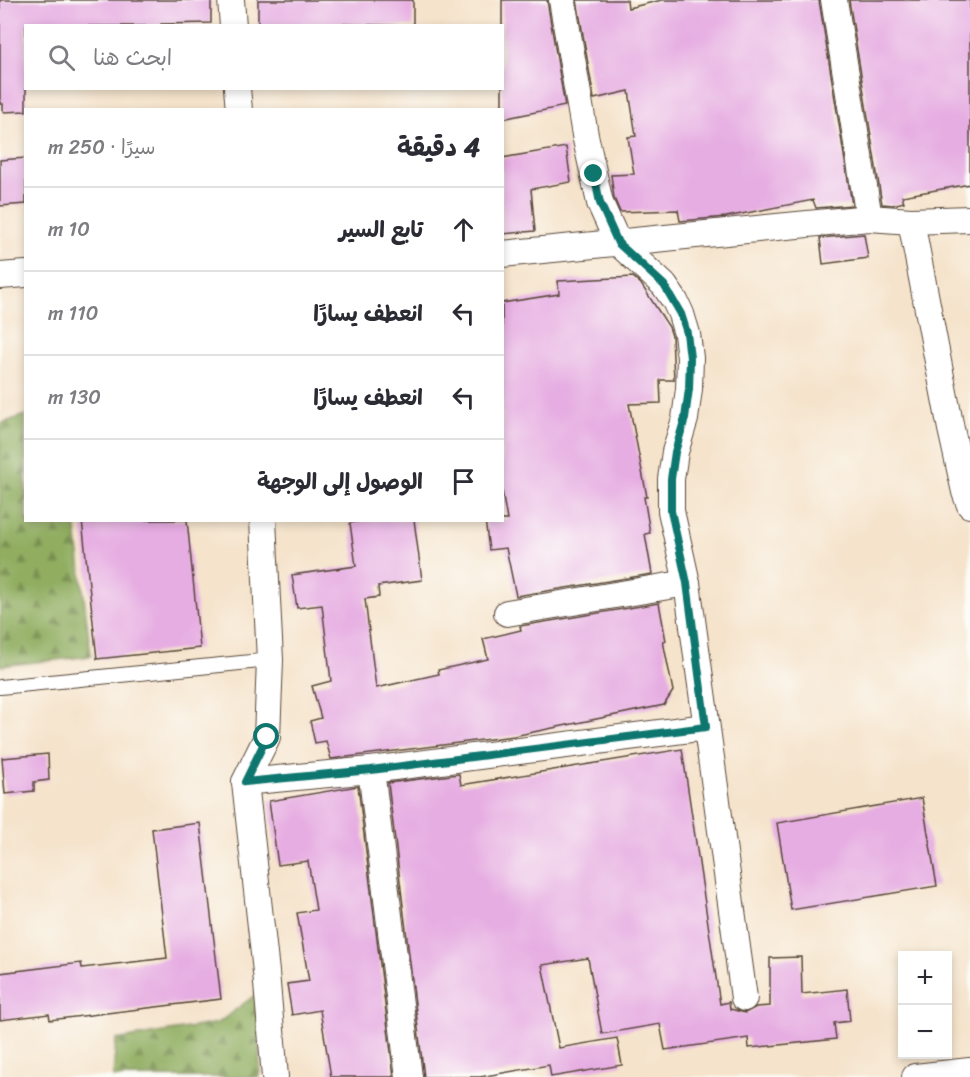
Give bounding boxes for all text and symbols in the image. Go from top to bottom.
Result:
search box [24,24,504,90]
text: ابحث هنا [93,38,172,77]
icon: search [45,41,78,74]
text: 4 دقيقة [397,124,480,170]
text: سيرًا · 250 m [48,130,156,165]
route end [580,160,606,186]
text: تابع السير [339,210,423,249]
text: 10 m [48,212,90,247]
icon: ahead [447,213,480,246]
text: انعطف يسارًا [313,294,423,333]
text: 110 m [48,296,98,331]
icon: left [447,297,480,330]
text: انعطف يسارًا [313,378,423,417]
text: 130 m [48,380,101,415]
icon: left [447,381,480,414]
text: الوصول إلى الوجهة [257,462,423,501]
icon: arrive [447,465,480,498]
route start [253,723,279,749]
map controls [898,951,952,1059]
button: + [898,951,952,1005]
button: − [898,1005,952,1059]

